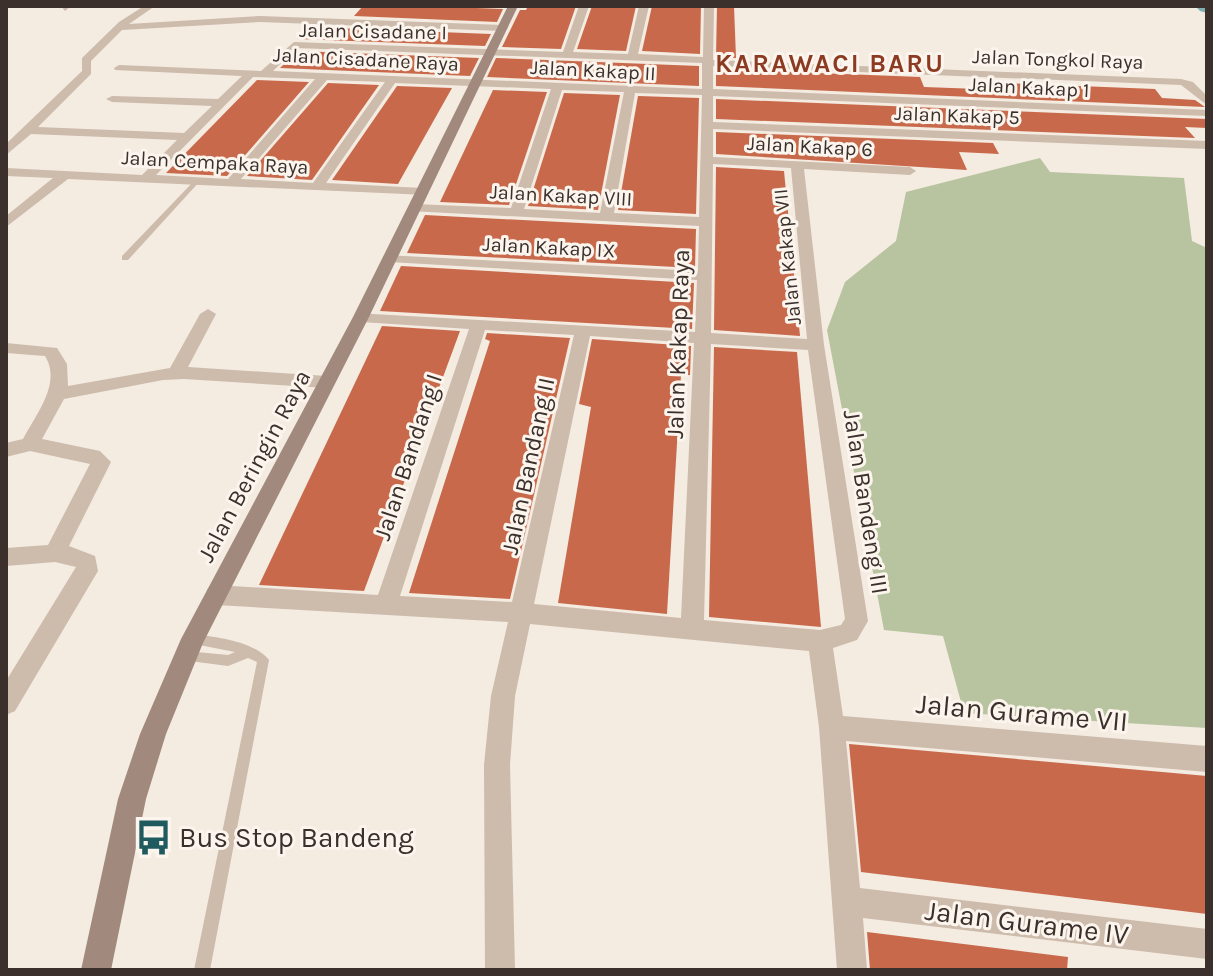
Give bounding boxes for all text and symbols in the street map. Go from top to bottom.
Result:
street label: Jalan Cisadane I [299,19,447,44]
street label: Jalan Cisadane Raya [273,43,459,76]
street label: Jalan Tongkol Raya [972,45,1144,74]
district label: KARAWACI BARU [715,48,945,79]
street label: Jalan Kakap II [530,56,656,85]
street label: Jalan Kakap 1 [968,73,1090,102]
street label: Jalan Kakap 5 [894,102,1020,129]
street label: Jalan Kakap 6 [747,132,873,161]
street label: Jalan Cempaka Raya [121,146,309,179]
street label: Jalan Kakap VIII [489,180,633,211]
street label: Jalan Kakap VII [769,188,806,326]
street label: Jalan Kakap IX [482,233,616,262]
street label: Jalan Kakap Raya [661,249,695,439]
street label: Jalan Beringin Raya [191,365,317,567]
street label: Jalan Bandang I [368,370,448,544]
street label: Jalan Bandang II [496,375,560,557]
street label: Jalan Bandeng III [838,408,894,596]
street label: Jalan Gurame VII [915,687,1129,738]
bus stop icon: Bus Stop Bandeng [134,818,172,856]
place label: Bus Stop Bandeng [179,821,414,854]
street label: Jalan Gurame IV [923,894,1131,951]

